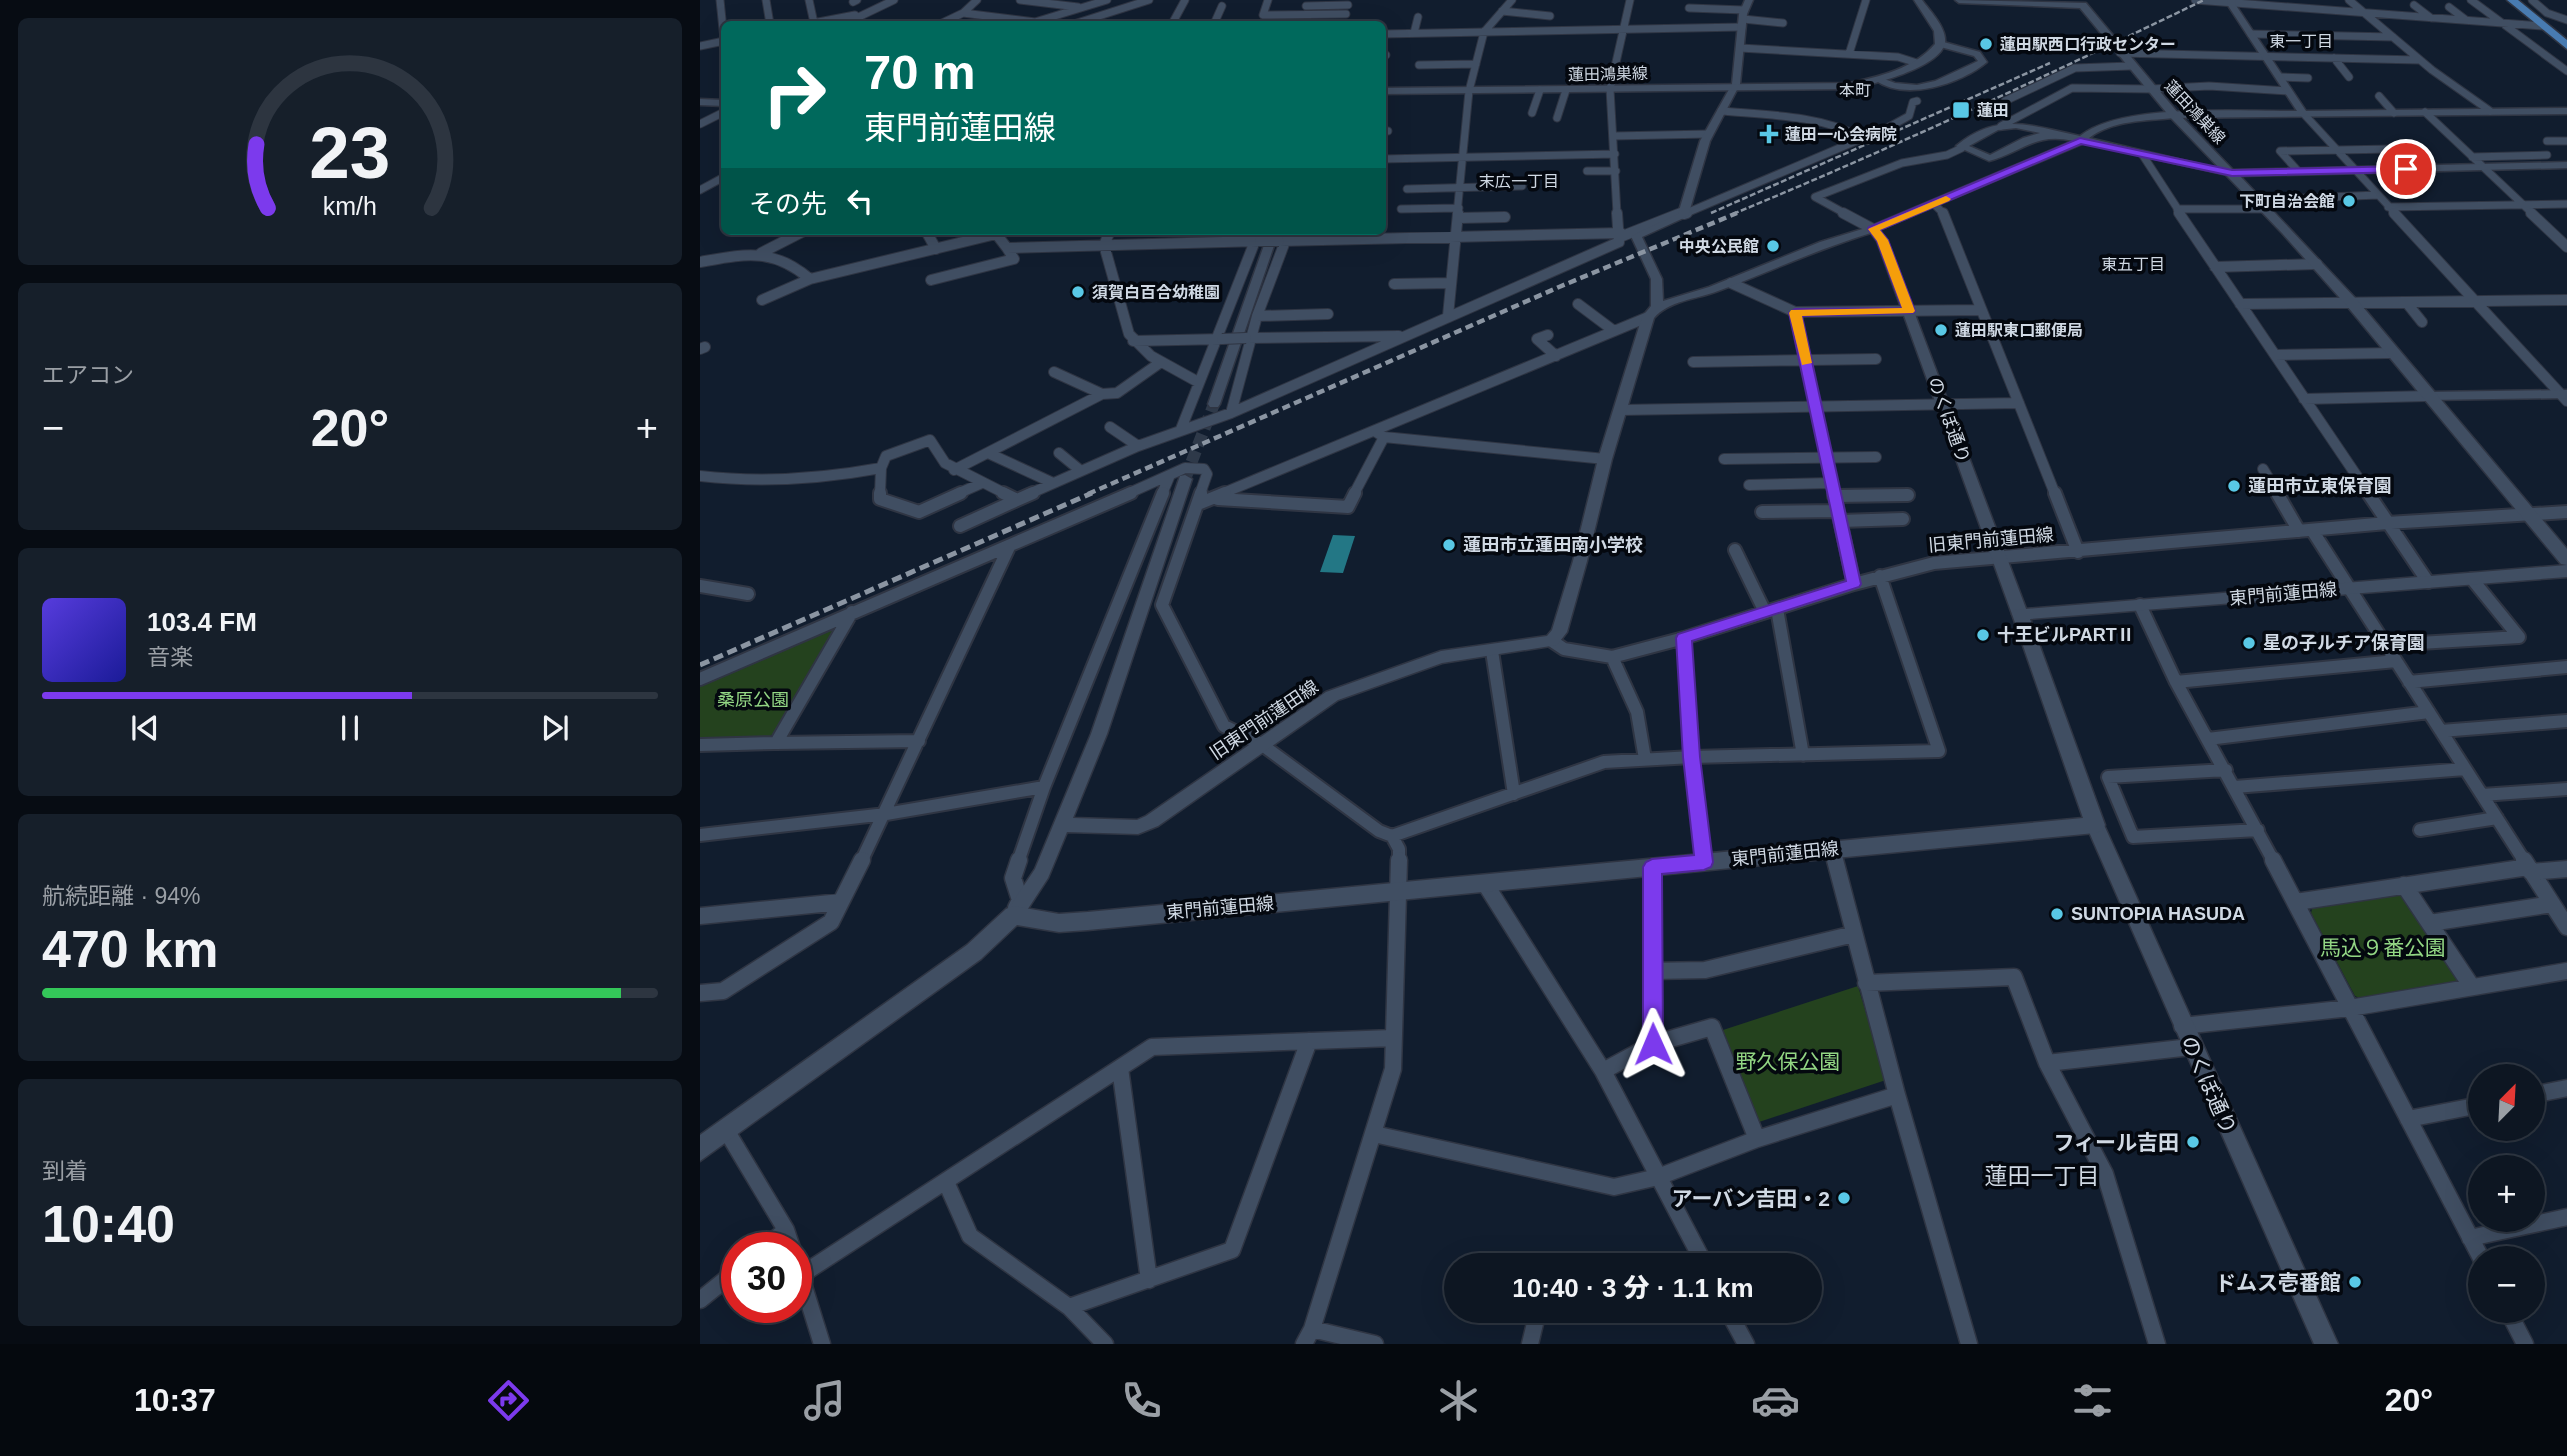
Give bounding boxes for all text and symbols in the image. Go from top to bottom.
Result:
district label: 東一丁目 [2269,33,2333,50]
marker: 蓮田駅西口行政センター [1978,36,1994,52]
place label: 蓮田駅西口行政センター [2000,36,2176,53]
text: 70 m [864,45,976,99]
icon: right [749,49,840,140]
street label: 蓮田鴻巣線 [1568,65,1648,83]
street label: 蓮田鴻巣線 [2161,77,2229,147]
district label: 本町 [1839,82,1871,99]
marker: 蓮田 [1951,100,1971,120]
place label: 蓮田 [1977,102,2009,119]
text: 東門前蓮田線 [864,110,1056,146]
text: 23 [310,112,390,193]
marker: 蓮田一心会病院 [1759,124,1779,144]
place label: 蓮田一心会病院 [1785,126,1897,143]
pin [2376,139,2436,199]
icon: arrive [2387,150,2425,188]
district label: 末広一丁目 [1479,173,1559,190]
icon: left [841,182,879,220]
text: その先 [749,189,827,219]
text: km/h [323,191,377,219]
place label: 下町自治会館 [2239,193,2335,210]
marker: 下町自治会館 [2341,193,2357,209]
place label: 中央公民館 [1679,238,1759,255]
marker: 中央公民館 [1765,238,1781,254]
district label: 東五丁目 [2101,256,2165,273]
marker: 須賀白百合幼稚園 [1070,284,1086,300]
place label: 須賀白百合幼稚園 [1092,284,1220,301]
marker: 蓮田駅東口郵便局 [1933,322,1949,338]
place label: 蓮田駅東口郵便局 [1955,322,2083,339]
text: エアコン [42,362,134,388]
street label: のくぼ通り [1924,374,1974,466]
text: 20° [311,399,389,457]
text: − [42,407,64,449]
text: + [636,407,658,449]
place label: 蓮田市立東保育園 [2248,476,2392,496]
marker: 蓮田市立東保育園 [2226,478,2242,494]
street label: 旧東門前蓮田線 [1927,525,2055,555]
place label: 蓮田市立蓮田南小学校 [1463,535,1643,555]
marker: 蓮田市立蓮田南小学校 [1441,537,1457,553]
street label: 東門前蓮田線 [2228,579,2338,609]
text: 103.4 FM [147,607,257,637]
place label: 十王ビルPARTⅡ [1997,625,2135,645]
marker: 十王ビルPARTⅡ [1975,627,1991,643]
place label: 星の子ルチア保育園 [2263,633,2425,653]
marker: 星の子ルチア保育園 [2241,635,2257,651]
text: 音楽 [147,644,193,670]
street label: 旧東門前蓮田線 [1206,676,1322,764]
park label: 桑原公園 [717,690,789,710]
icon: previous [126,709,164,747]
icon: pause [331,709,369,747]
icon: next [536,709,574,747]
street label: 東門前蓮田線 [1730,838,1840,870]
text: 航続距離 · 94% [42,883,200,909]
street label: 東門前蓮田線 [1165,893,1275,923]
place label: SUNTOPIA HASUDA [2071,904,2245,924]
marker: SUNTOPIA HASUDA [2049,906,2065,922]
text: 470 km [42,920,218,978]
park label: 馬込９番公園 [2320,936,2446,959]
position arrow [1616,1007,1690,1081]
street label: のくぼ通り [2177,1032,2241,1138]
park label: 野久保公園 [1736,1050,1841,1073]
north arrow [2468,1064,2544,1141]
map controls [2468,1064,2545,1323]
place label: フィール吉田 [2053,1131,2179,1154]
marker: フィール吉田 [2185,1134,2201,1150]
button: + [2468,1155,2545,1232]
text: 到着 [42,1158,88,1184]
district label: 蓮田一丁目 [1985,1163,2100,1189]
place label: アーバン吉田・2 [1672,1187,1830,1210]
marker: アーバン吉田・2 [1836,1190,1852,1206]
text: 10:40 [42,1195,175,1253]
speed limit sign: 30 [721,1232,812,1323]
button: − [2468,1246,2545,1323]
place label: ドムス壱番館 [2215,1271,2341,1294]
text: 10:40 · 3 分 · 1.1 km [1512,1273,1754,1303]
marker: ドムス壱番館 [2347,1274,2363,1290]
icon: directions [484,1376,533,1425]
icon: music [800,1376,849,1425]
icon: phone [1117,1376,1166,1425]
icon: climate [1434,1376,1483,1425]
icon: car [1751,1376,1800,1425]
icon: filters [2068,1376,2117,1425]
text: 10:37 [134,1382,216,1418]
text: 20° [2385,1382,2433,1418]

